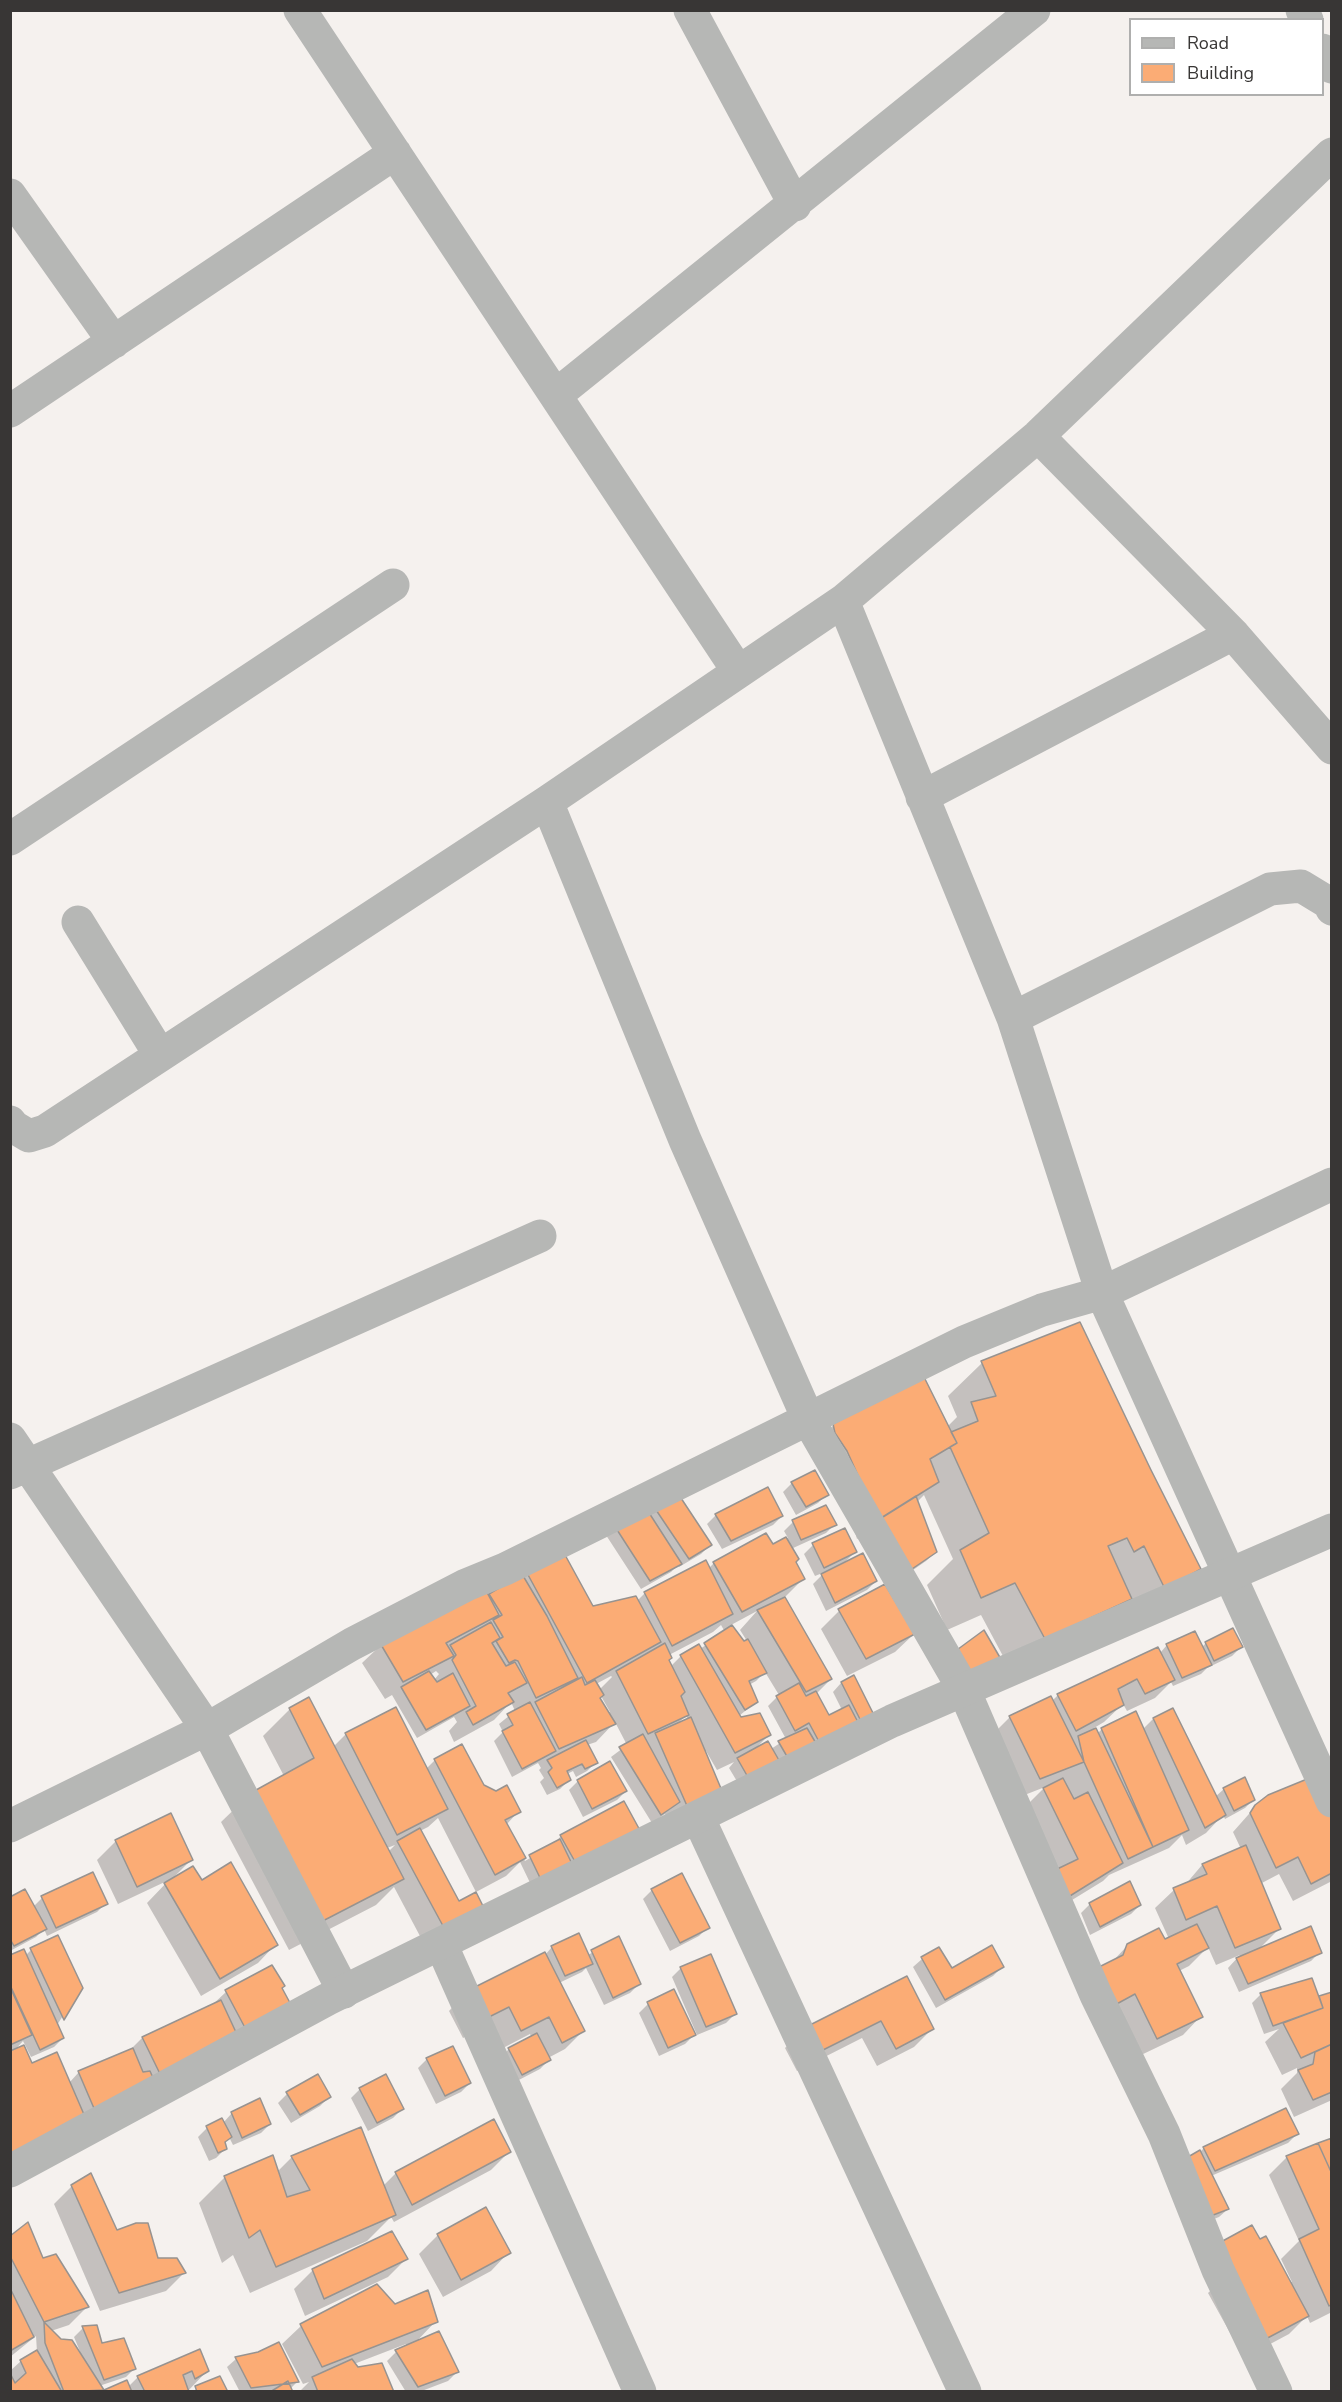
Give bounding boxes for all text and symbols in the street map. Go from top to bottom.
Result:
legend [1129,18,1324,96]
text: Road [1187,31,1229,55]
text: Building [1187,61,1254,85]

